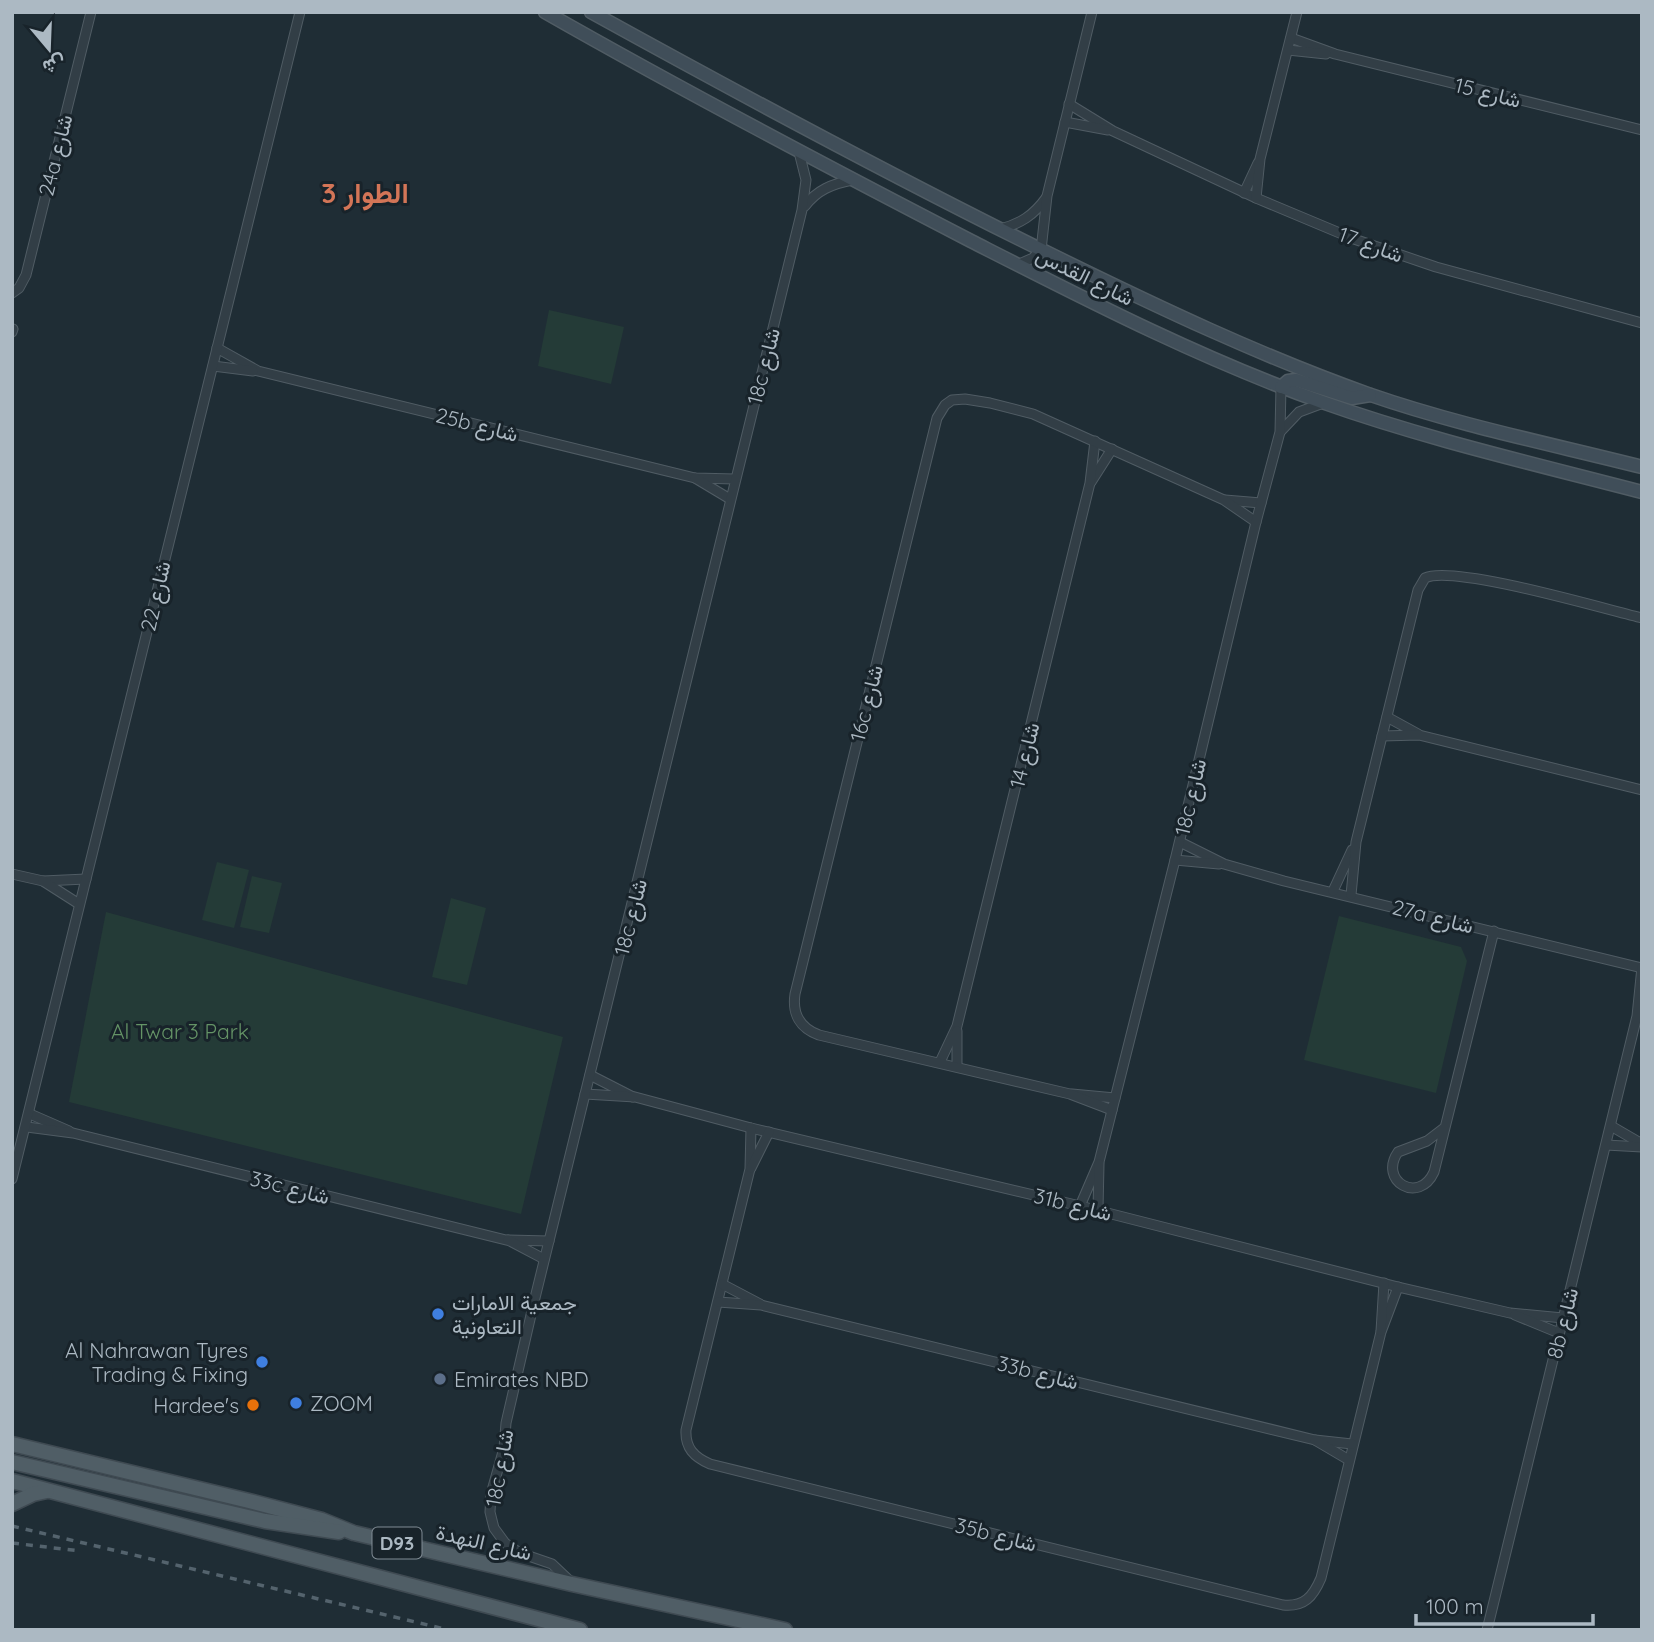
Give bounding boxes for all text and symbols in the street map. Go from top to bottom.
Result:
north arrow [14,14,84,84]
text: ش [40,50,69,80]
street label: شارع 15 [1452,71,1524,115]
street label: 24a شارع [32,112,80,199]
district label: الطوار 3 [321,175,409,211]
street label: شارع 17 [1335,220,1407,269]
street label: شارع القدس [1031,241,1138,313]
street label: 18c شارع [741,325,787,407]
street label: 25b شارع [433,401,521,449]
street label: شارع 22 [134,558,178,634]
street label: 16c شارع [844,662,890,744]
street label: شارع 14 [1003,720,1047,791]
street label: 18c شارع [1169,756,1213,838]
street label: 18c شارع [608,876,654,958]
street label: 27a شارع [1389,893,1476,941]
park label: Al Twar 3 Park [111,1018,249,1044]
street label: 33c شارع [247,1165,332,1211]
street label: 31b شارع [1031,1182,1115,1228]
street label: 8b شارع [1541,1285,1585,1362]
place label: جمعية الامارات التعاونية [452,1289,577,1340]
marker: جمعية الامارات التعاونية [430,1306,446,1322]
place label: Al Nahrawan Tyres Trading & Fixing [65,1337,248,1387]
street label: 33b شارع [994,1349,1081,1397]
marker: Al Nahrawan Tyres Trading & Fixing [254,1354,270,1370]
place label: Emirates NBD [454,1366,589,1392]
marker: Emirates NBD [432,1371,448,1387]
place label: ZOOM [310,1390,373,1416]
place label: Hardee's [153,1392,239,1418]
marker: ZOOM [288,1395,304,1411]
marker: Hardee's [245,1397,261,1413]
street label: 18c شارع [479,1427,521,1509]
street label: 35b شارع [952,1511,1039,1559]
street label: شارع النهدة [433,1518,534,1568]
road number: D93 [372,1527,422,1558]
scale bar [1416,1582,1593,1626]
text: 100 m [1426,1593,1484,1619]

